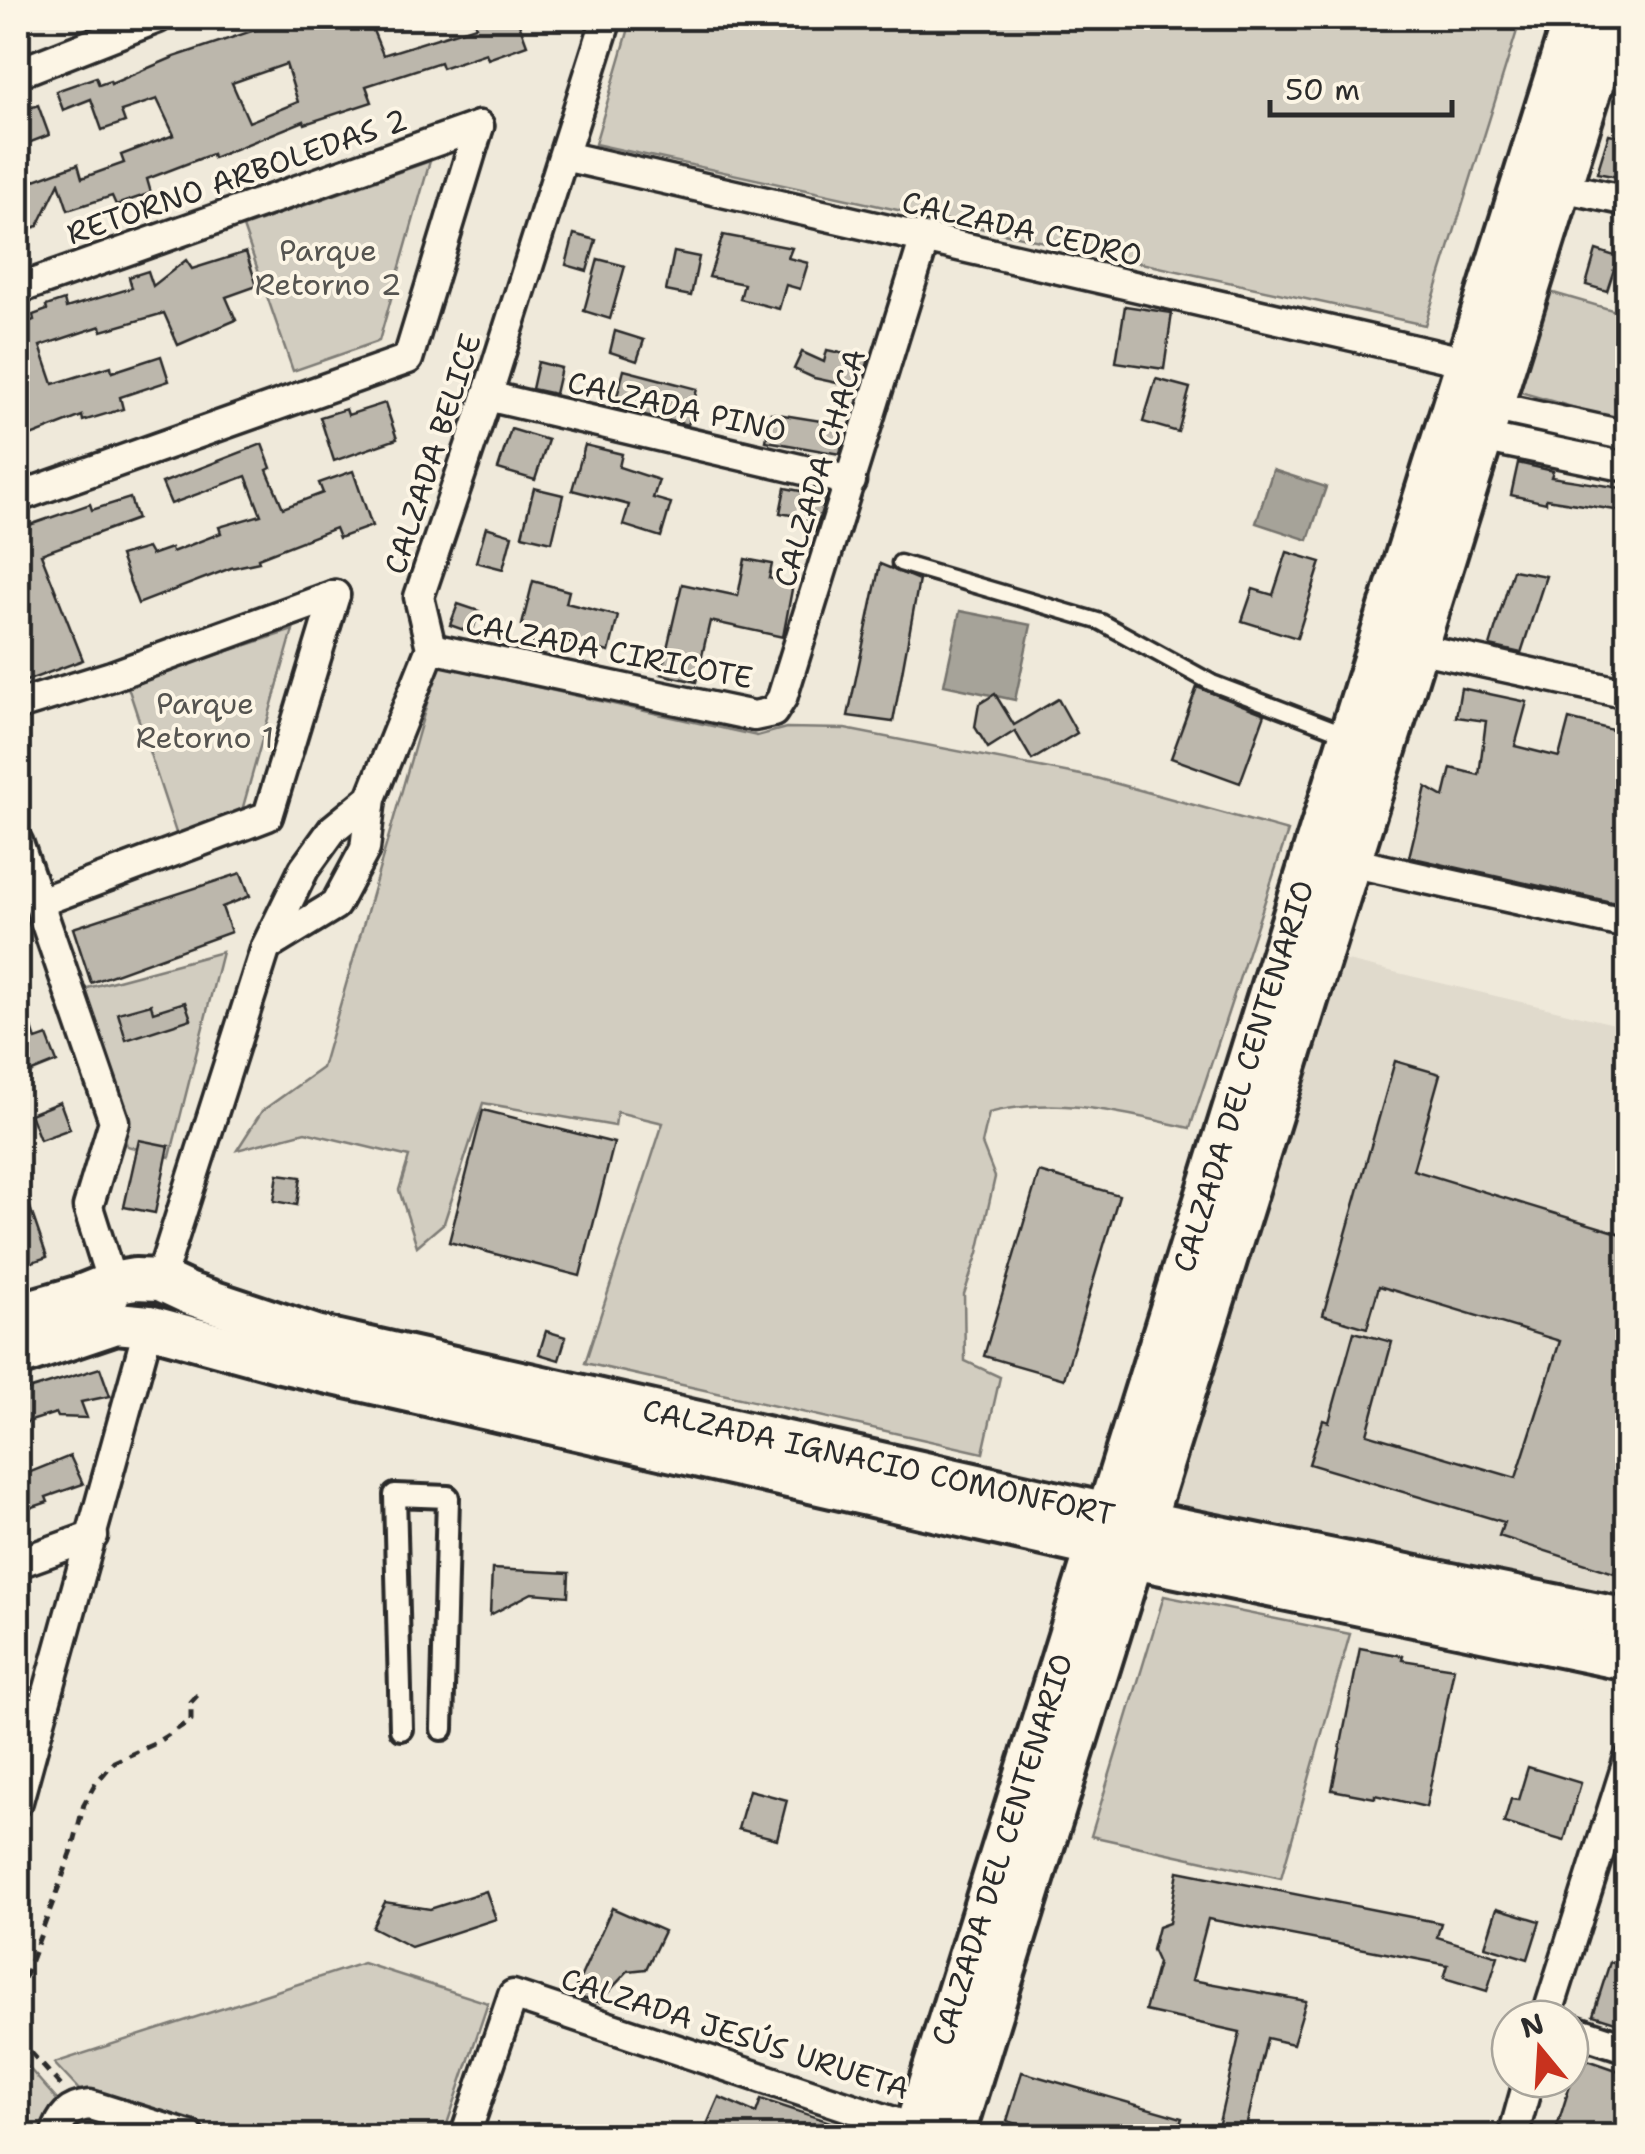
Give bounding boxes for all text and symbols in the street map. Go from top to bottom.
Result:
scale bar [1270,55,1452,117]
text: 50 m [1285,69,1360,110]
street label: RETORNO ARBOLEDAS 2 [61,99,413,254]
street label: CALZADA CEDRO [898,181,1146,276]
park label: Parque Retorno 2 [254,230,402,305]
street label: CALZADA BELICE [374,328,491,579]
street label: CALZADA CHACA [764,344,875,592]
street label: CALZADA PINO [564,361,791,452]
street label: CALZADA CIRICOTE [462,603,756,699]
park label: Parque Retorno 1 [136,683,274,758]
street label: CALZADA DEL CENTENARIO [1163,875,1324,1277]
street label: CALZADA IGNACIO COMONFORT [639,1389,1119,1535]
street label: CALZADA DEL CENTENARIO [921,1648,1082,2050]
street label: CALZADA JESÚS URUETA [556,1958,914,2109]
north arrow [1490,1999,1590,2099]
text: N [1516,2004,1549,2047]

